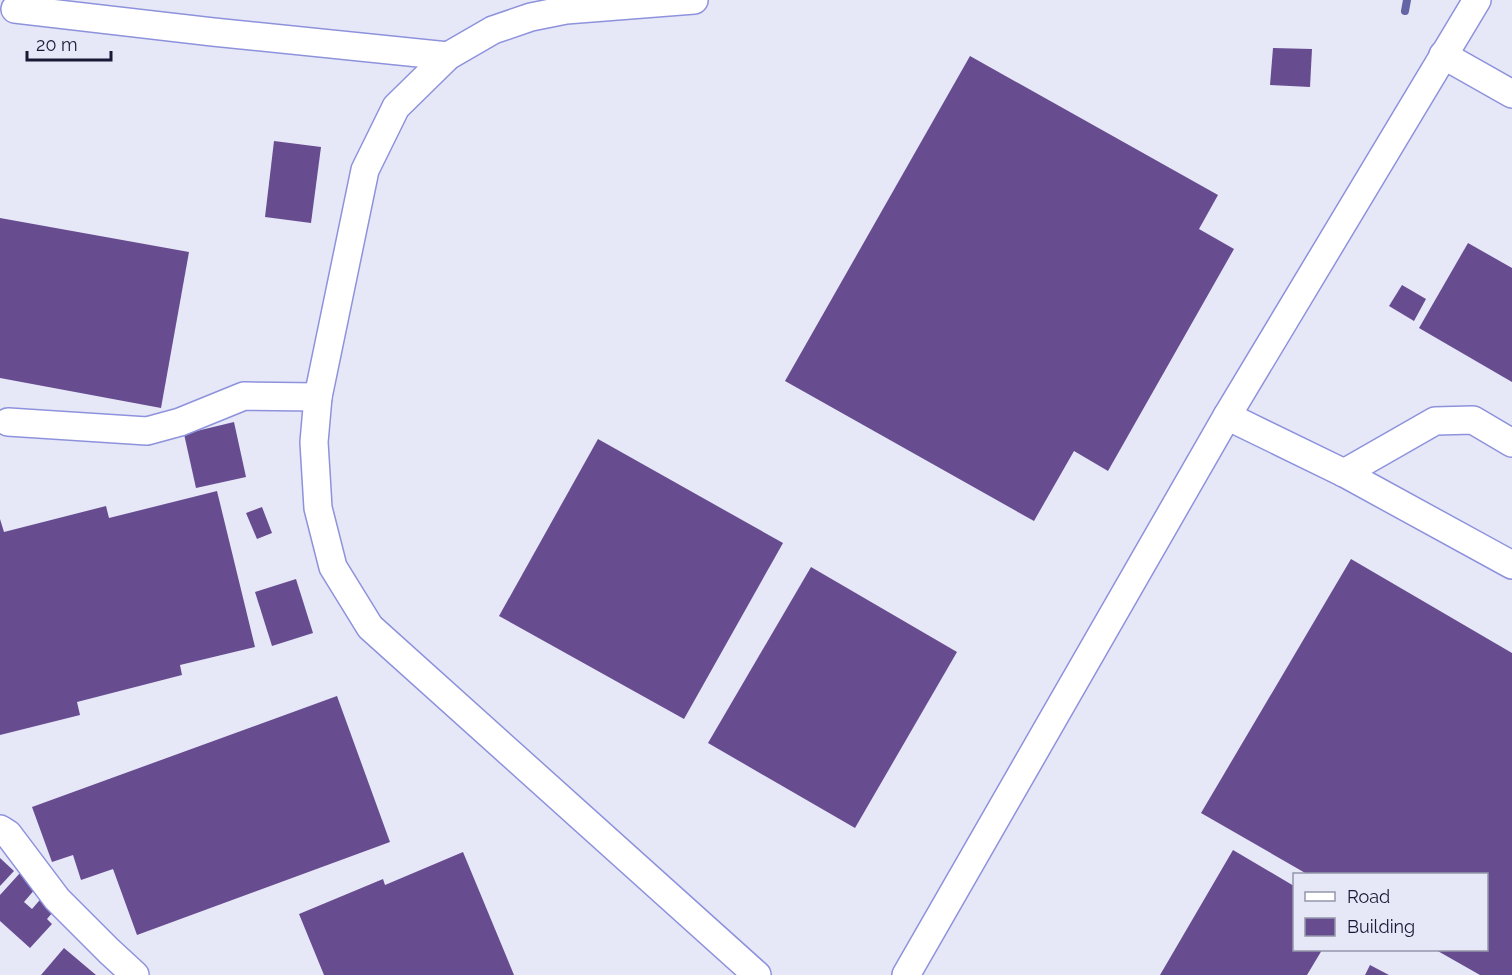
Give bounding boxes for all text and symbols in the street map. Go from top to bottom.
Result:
scale bar [27,24,111,62]
text: 20 m [36,34,78,55]
legend [1293,873,1488,951]
text: Road [1347,886,1390,907]
text: Building [1347,916,1415,937]

